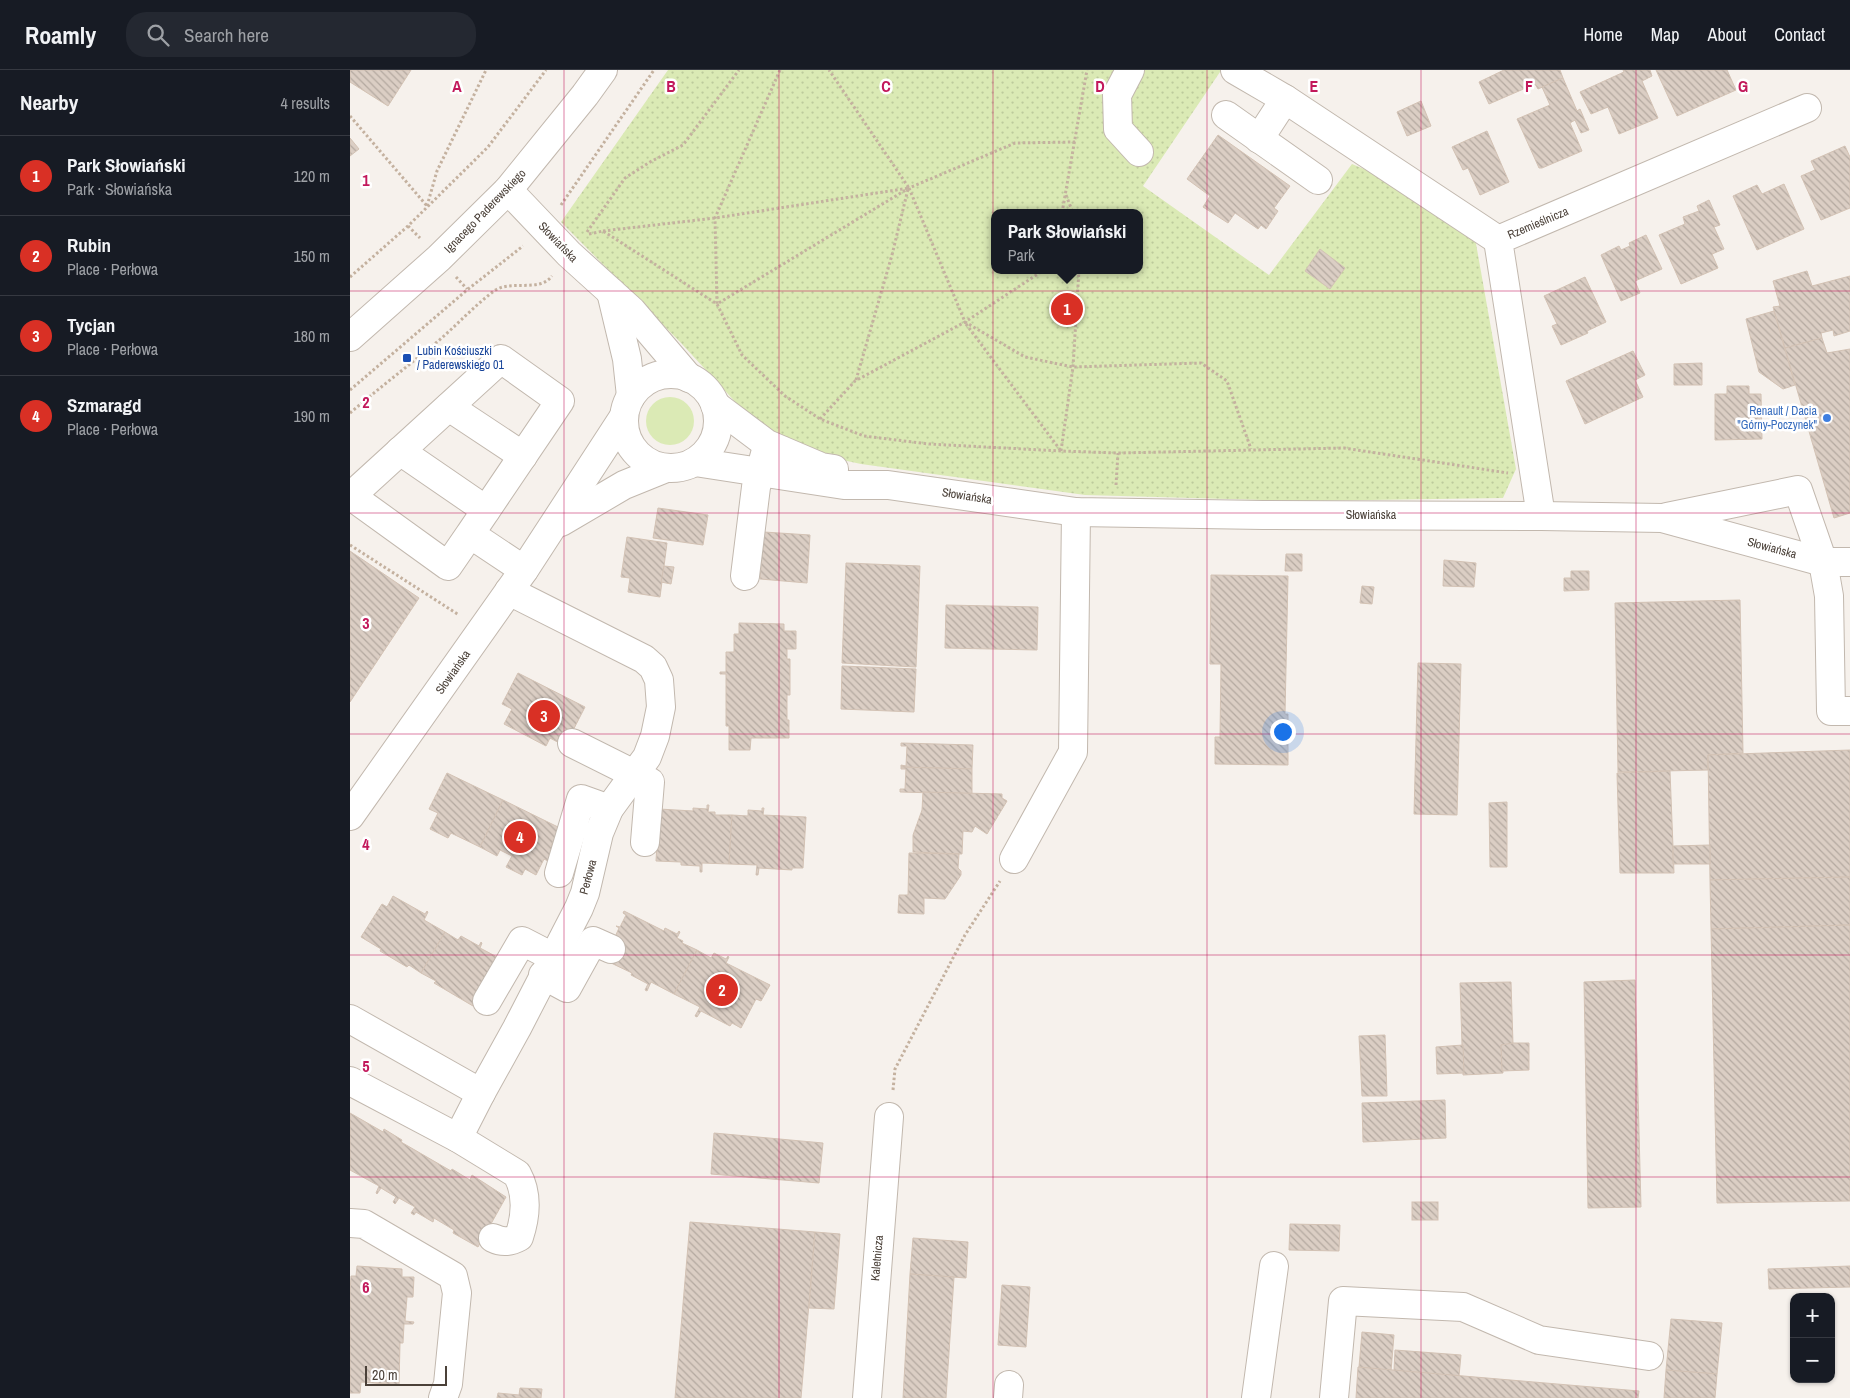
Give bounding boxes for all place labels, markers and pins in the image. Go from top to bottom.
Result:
pin: 1 [1051,290,1083,328]
place label: Lubin Kościuszki / Paderewskiego 01 [417,343,505,373]
marker: Lubin Kościuszki / Paderewskiego 01 [401,352,413,364]
place label: Renault / Dacia "Górny-Poczynek" [1737,403,1818,433]
marker: Renault / Dacia "Górny-Poczynek" [1821,412,1833,424]
pin: 3 [528,697,560,735]
pin: 4 [504,818,536,856]
pin: 2 [706,971,738,1009]

